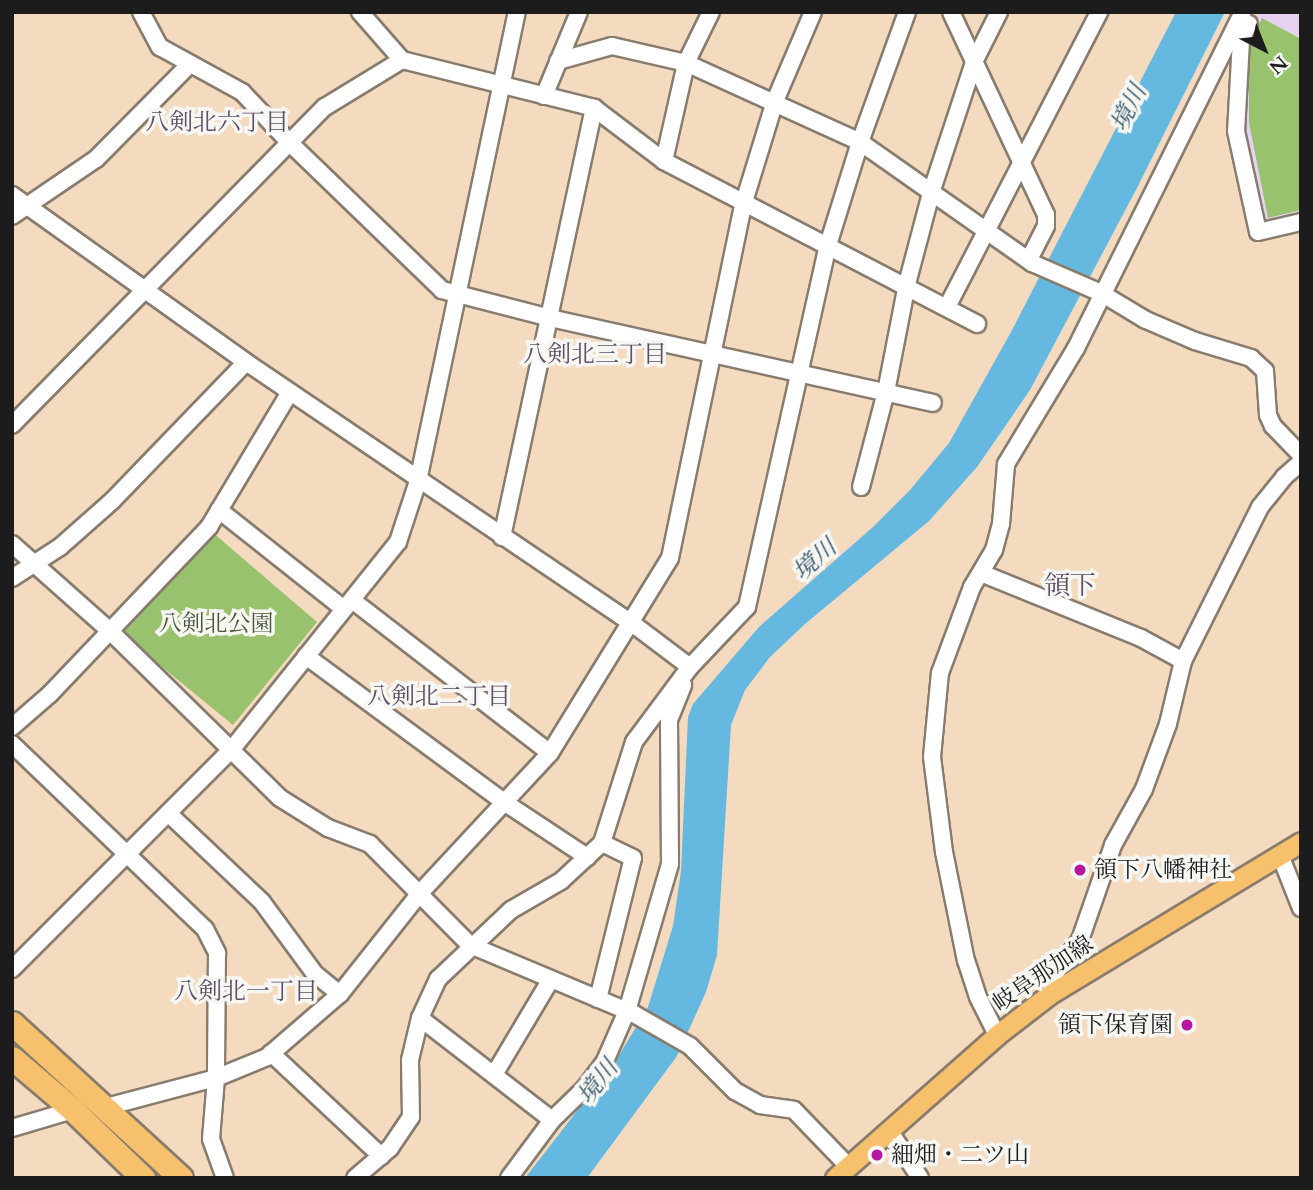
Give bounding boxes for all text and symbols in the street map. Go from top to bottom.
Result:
north arrow [1229,14,1299,84]
text: N [1263,49,1293,80]
water label: 境川 [1105,80,1153,136]
district label: 八剣北六丁目 [145,109,289,137]
district label: 八剣北三丁目 [523,341,667,369]
water label: 境川 [787,533,843,587]
district label: 領下 [1044,570,1096,602]
park label: 八剣北公園 [159,610,273,638]
district label: 八剣北二丁目 [367,683,511,711]
place label: 領下八幡神社 [1094,856,1232,884]
marker: 領下八幡神社 [1072,862,1088,878]
street label: 岐阜那加線 [988,930,1098,1018]
district label: 八剣北一丁目 [174,978,318,1006]
place label: 領下保育園 [1058,1011,1173,1039]
marker: 領下保育園 [1179,1017,1195,1033]
water label: 境川 [572,1054,624,1110]
place label: 細畑・二ツ山 [891,1141,1029,1169]
marker: 細畑・二ツ山 [869,1147,885,1163]

